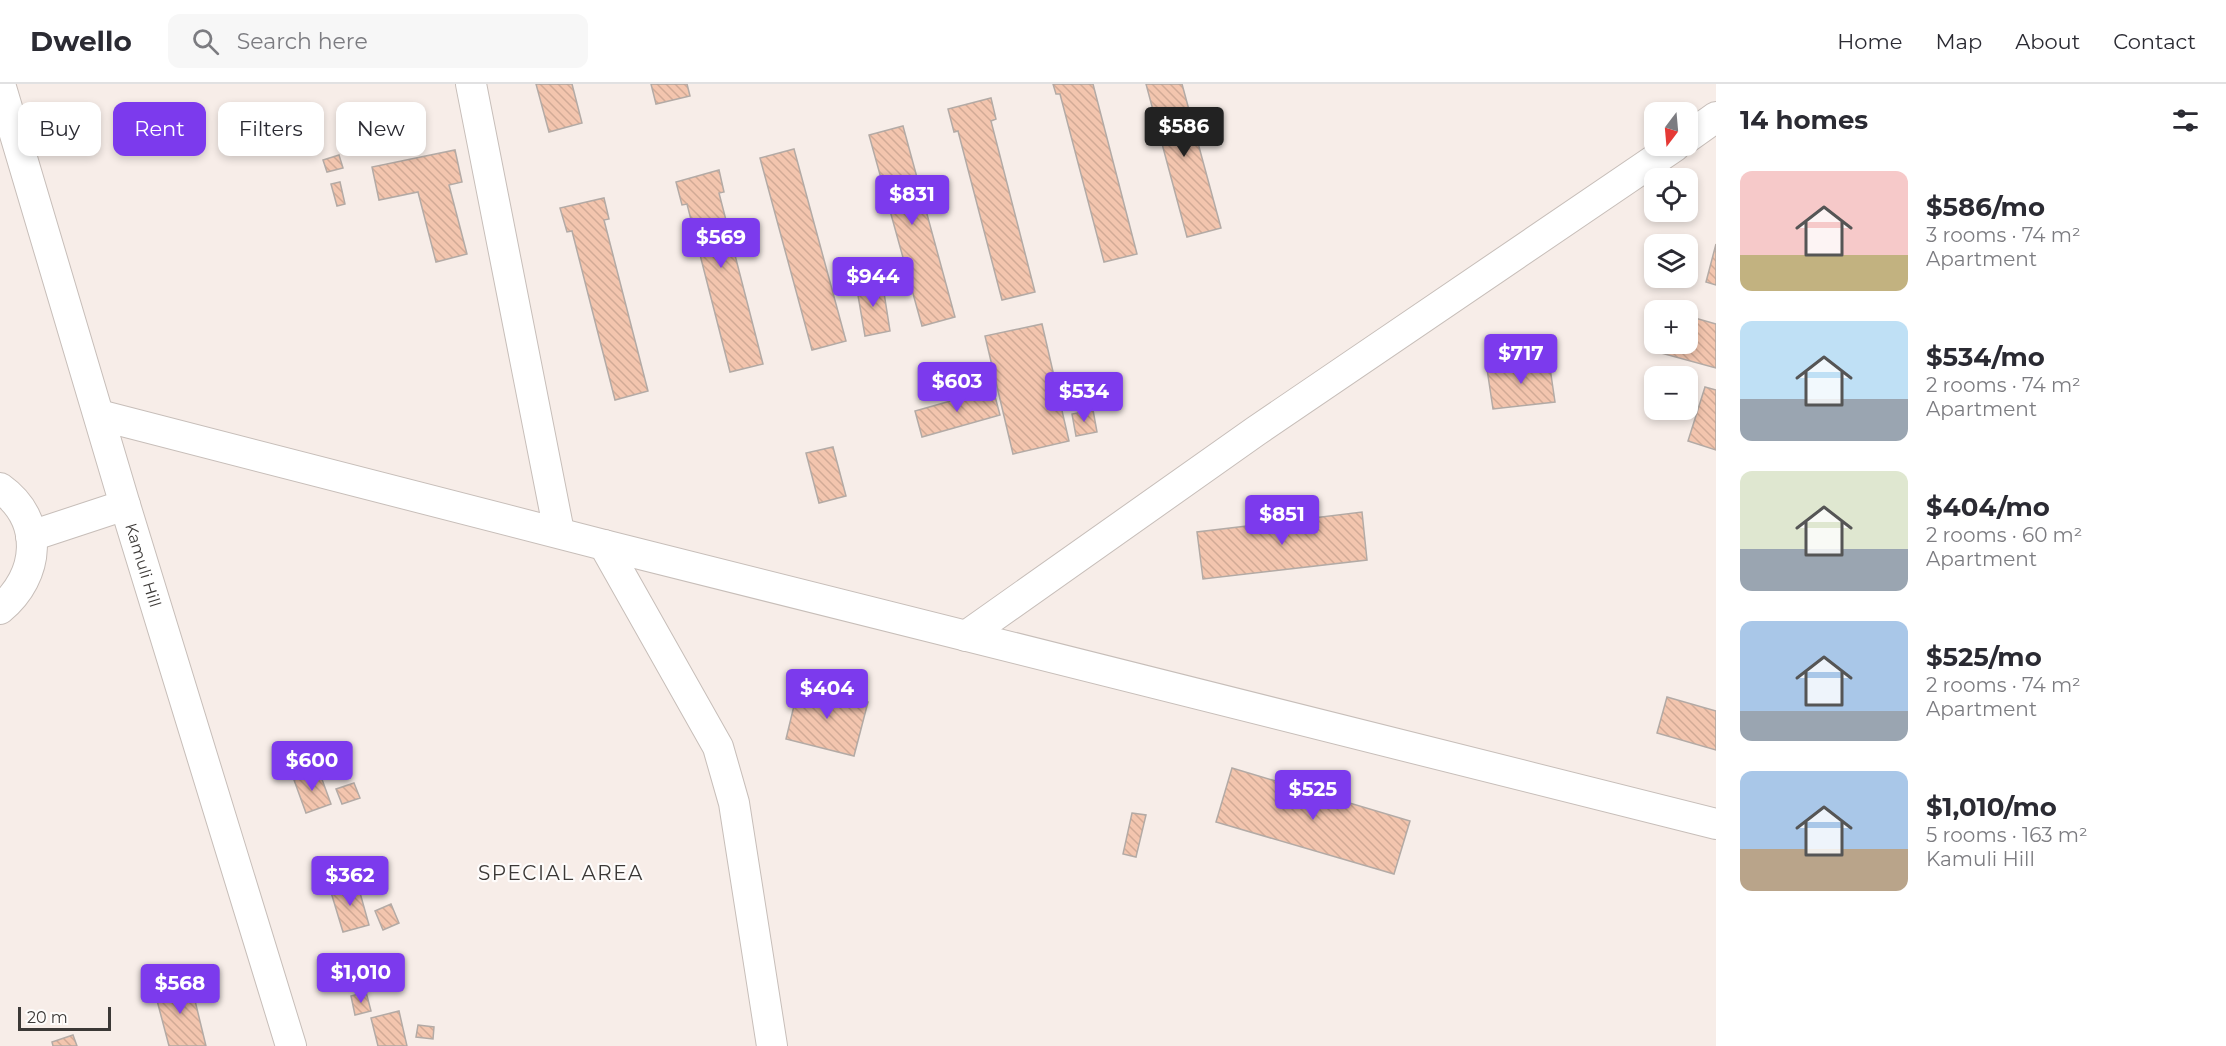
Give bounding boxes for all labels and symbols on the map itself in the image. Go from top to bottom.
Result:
north arrow [1644,102,1698,156]
pin: $586 [1148,107,1220,158]
pin: $831 [876,175,948,226]
pin: $569 [685,218,757,269]
pin: $944 [837,257,909,308]
pin: $717 [1485,334,1557,385]
pin: $603 [921,362,993,413]
pin: $534 [1048,372,1120,423]
pin: $851 [1246,495,1318,546]
street label: Kamuli Hill [122,521,165,610]
pin: $404 [791,669,863,720]
pin: $600 [276,741,348,792]
pin: $525 [1277,770,1349,821]
pin: $362 [314,856,386,907]
district label: SPECIAL AREA [478,861,644,885]
pin: $1,010 [312,953,410,1004]
pin: $568 [144,964,216,1015]
scale bar [18,1004,111,1032]

